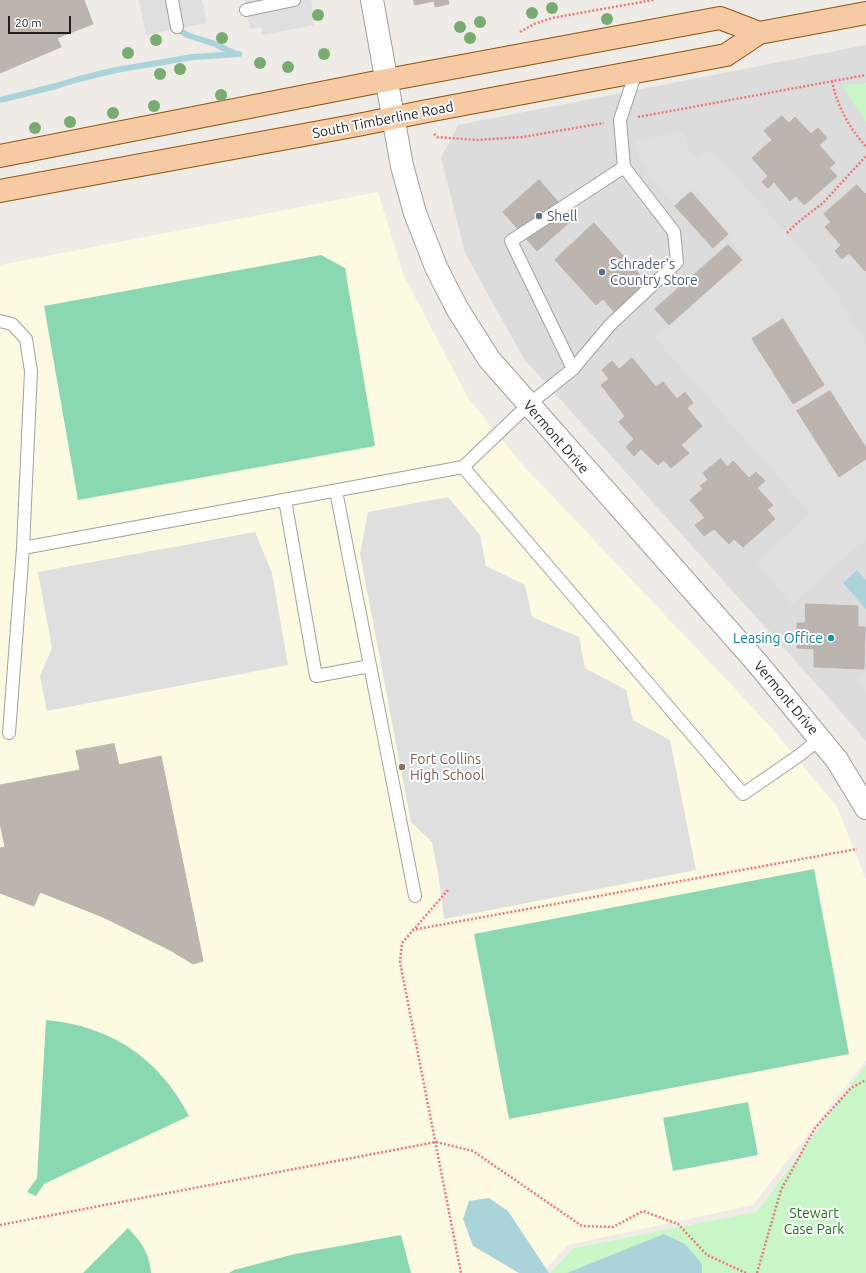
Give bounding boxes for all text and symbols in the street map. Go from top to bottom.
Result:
scale bar [10,8,73,34]
text: 20 m [15,16,42,29]
street label: South Timberline Road [311,98,455,142]
place label: Shell [547,208,577,224]
marker: Shell [534,211,544,221]
place label: Schrader's Country Store [610,256,698,288]
marker: Schrader's Country Store [597,267,607,277]
street label: Vermont Drive [520,397,592,477]
place label: Leasing Office [733,630,823,646]
marker: Leasing Office [826,633,836,643]
street label: Vermont Drive [750,658,822,738]
place label: Fort Collins High School [410,751,484,784]
marker: Fort Collins High School [397,762,407,772]
park label: Stewart Case Park [784,1205,844,1238]

